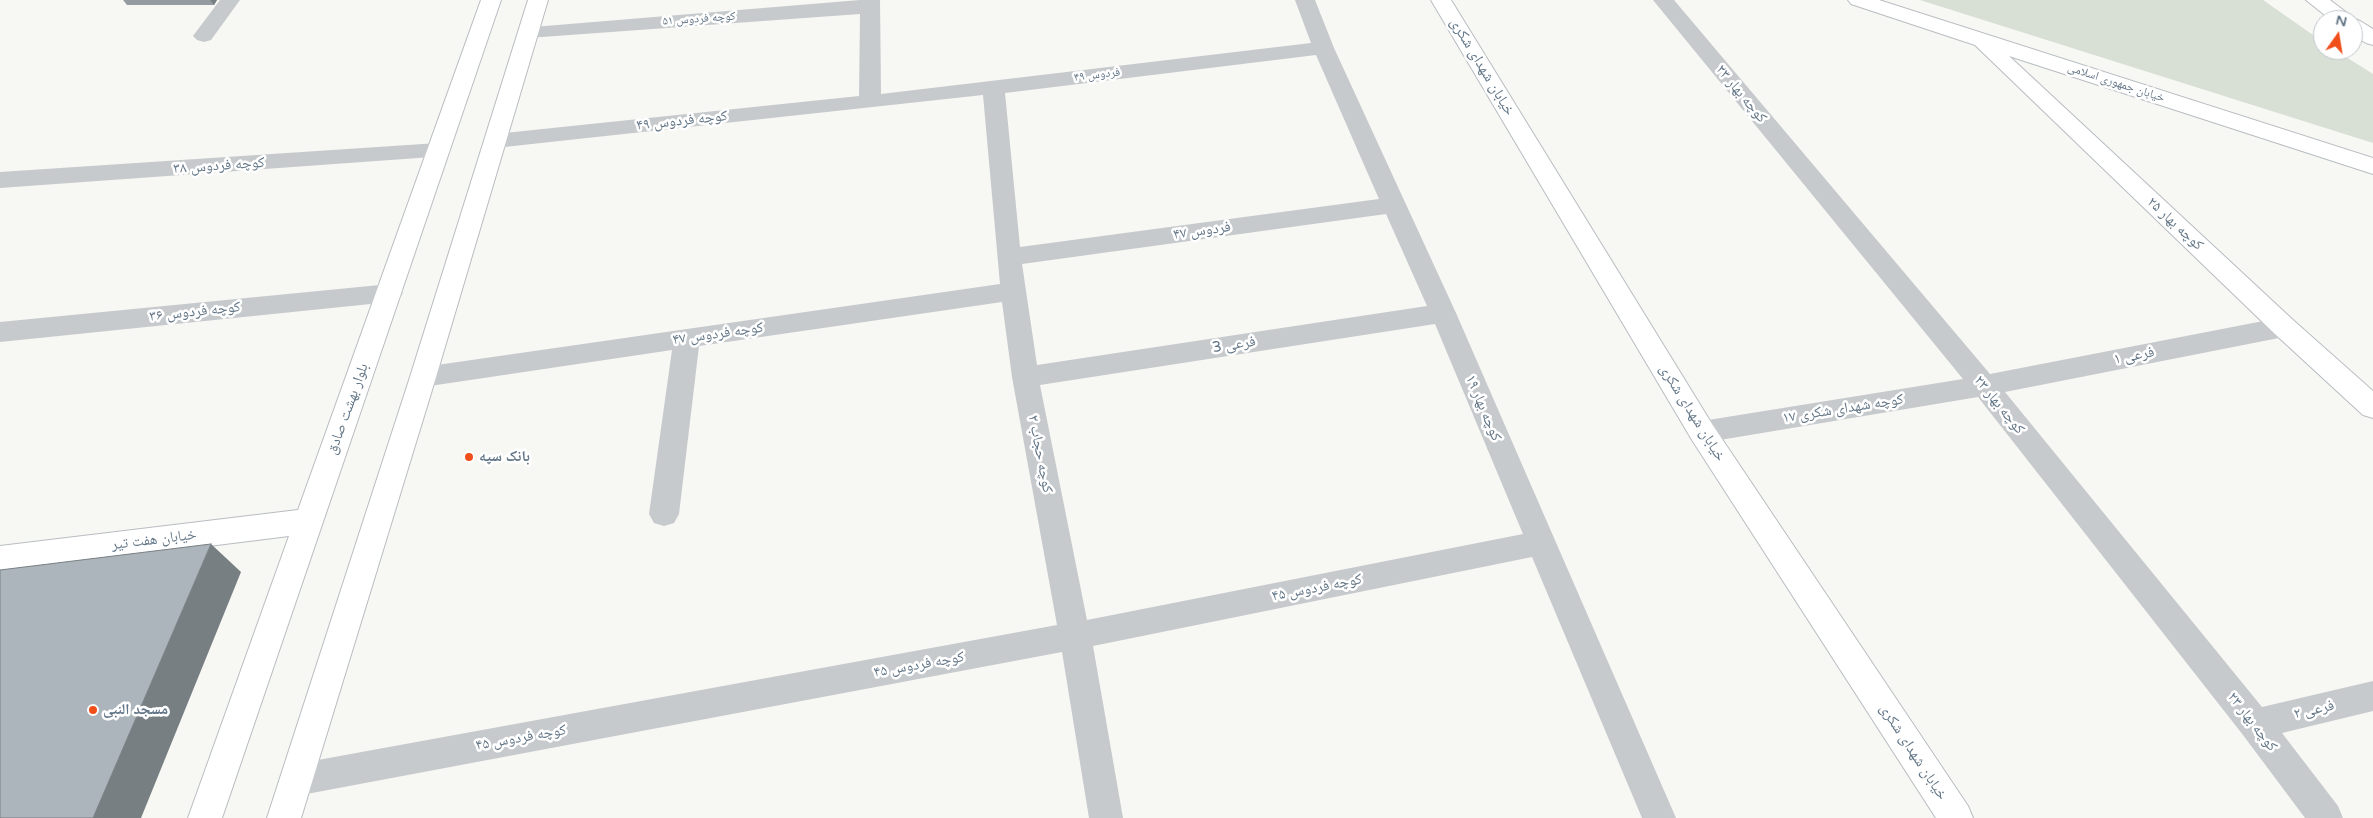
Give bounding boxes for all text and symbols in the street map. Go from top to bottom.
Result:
street label: کوچه فردوس ۵۱ [662,9,736,29]
north arrow [2313,10,2363,60]
text: N [2334,11,2349,30]
street label: خیابان شهدای شکری [1446,15,1518,119]
street label: کوچه بهار ۲۳ [1712,61,1770,127]
street label: خیابان جمهوری اسلامی [2066,61,2166,105]
street label: فردوس ۴۹ [1073,65,1121,85]
street label: کوچه فردوس ۴۹ [636,107,728,135]
street label: کوچه فردوس ۳۸ [173,154,265,178]
street label: کوچه بهار ۲۵ [2143,193,2207,255]
street label: فردوس ۴۷ [1172,218,1232,244]
street label: کوچه فردوس ۳۶ [149,298,241,326]
street label: کوچه فردوس ۴۷ [671,319,765,349]
street label: فرعی 3 [1211,333,1257,357]
street label: فرعی ۱ [2112,343,2156,369]
street label: بلوار بهشت صادق [323,361,373,457]
street label: خیابان شهدای شکری [1655,361,1729,465]
street label: کوچه بهار ۱۹ [1461,372,1505,444]
street label: کوچه بهار ۲۳ [1970,372,2028,438]
street label: کوچه شهدای شکری ۱۷ [1781,391,1905,427]
street label: کوچه حجاب ۲ [1024,414,1056,494]
place label: بانک سپه [479,448,530,466]
marker: بانک سپه [463,451,475,463]
street label: خیابان هفت تیر [110,526,198,554]
street label: کوچه فردوس ۴۵ [1270,570,1364,606]
street label: کوچه فردوس ۴۵ [872,648,966,682]
street label: کوچه بهار ۲۳ [2223,689,2281,755]
street label: فرعی ۲ [2292,697,2336,723]
place label: مسجد النبی [103,701,168,719]
street label: خیابان شهدای شکری [1875,701,1951,803]
marker: مسجد النبی [87,704,99,716]
street label: کوچه فردوس ۴۵ [474,721,568,755]

